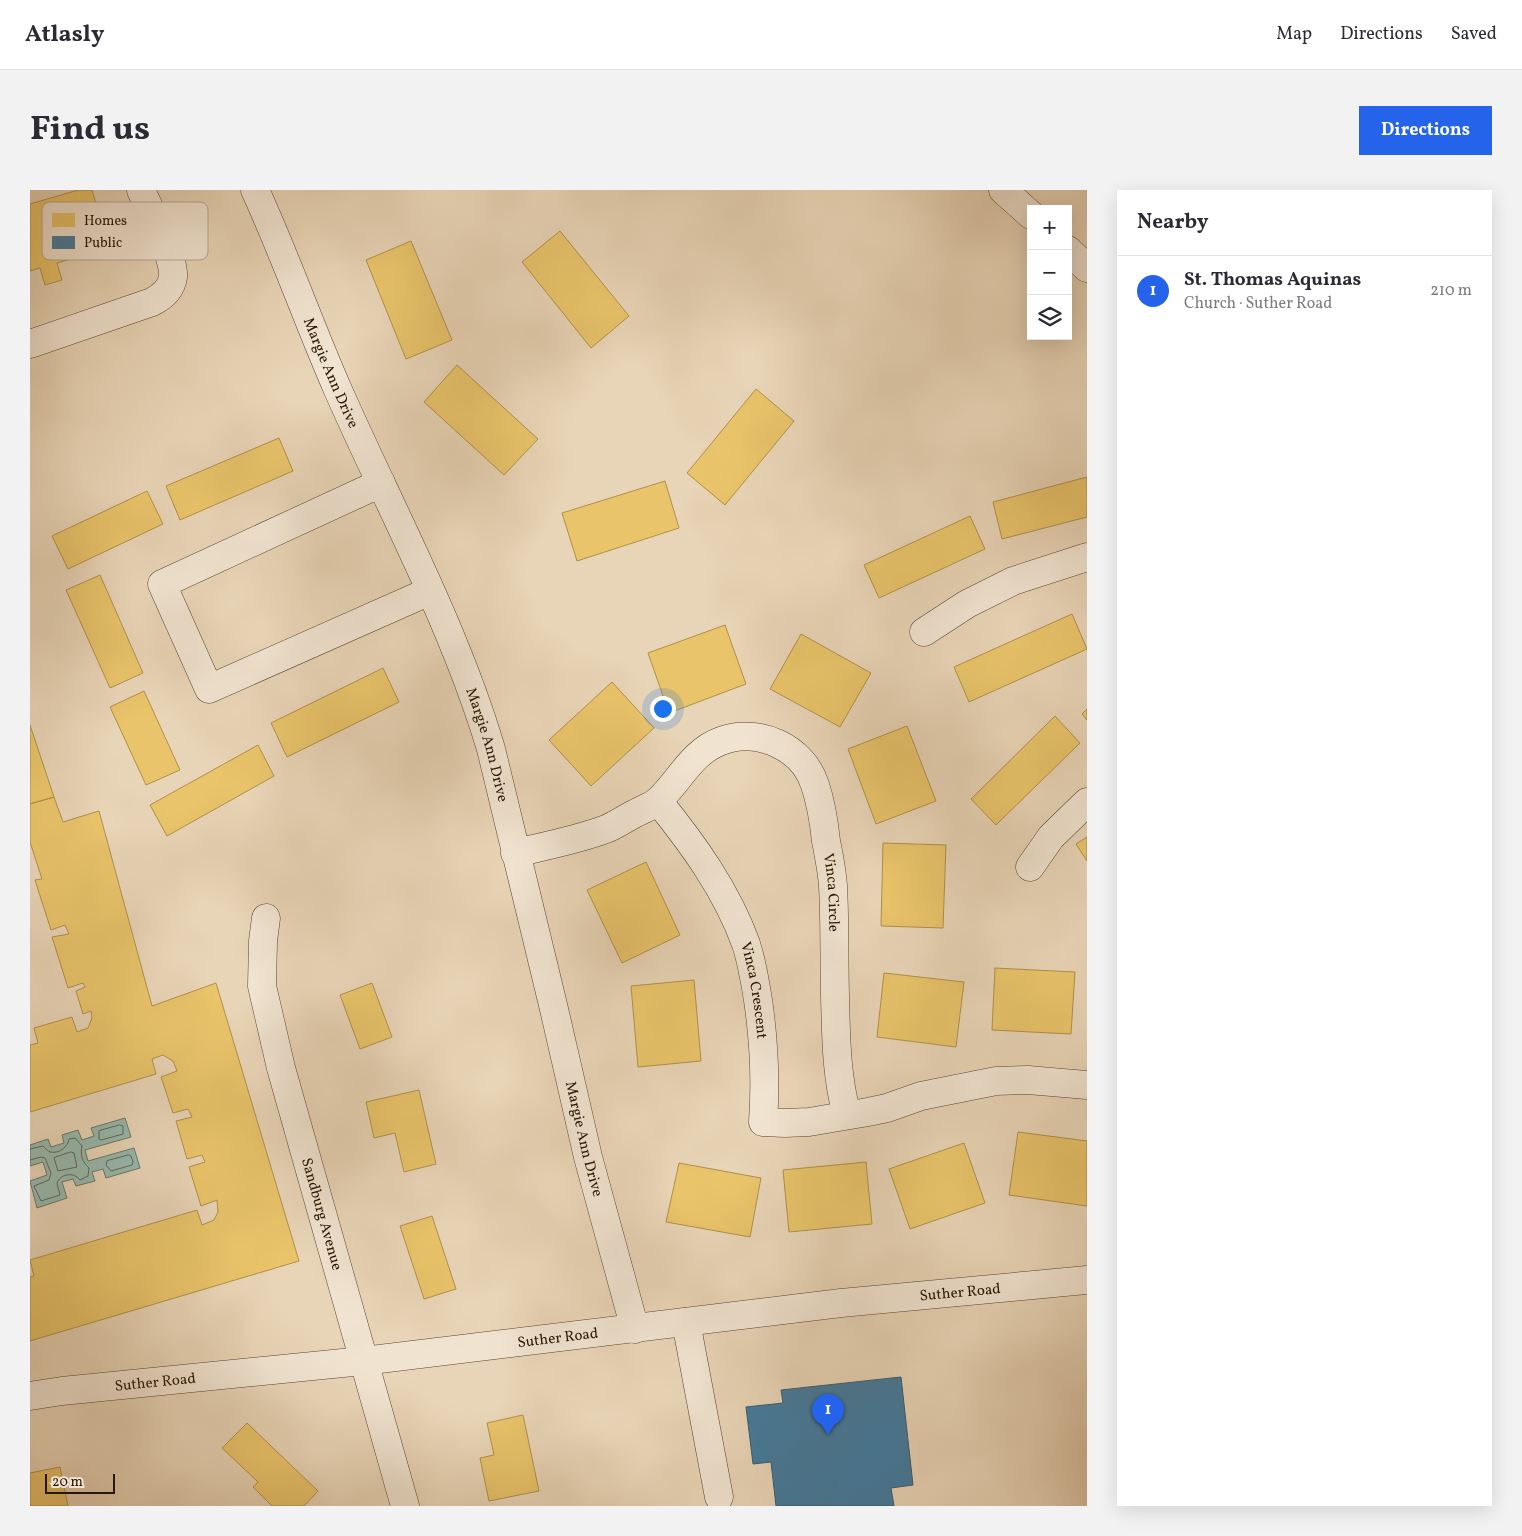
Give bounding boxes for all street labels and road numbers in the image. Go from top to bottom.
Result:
street label: Margie Ann Drive [297,315,363,432]
street label: Margie Ann Drive [459,685,512,804]
street label: Vinca Circle [817,852,843,932]
street label: Vinca Crescent [734,940,771,1040]
street label: Margie Ann Drive [559,1079,607,1199]
street label: Sandburg Avenue [295,1156,347,1273]
street label: Suther Road [919,1279,1002,1308]
street label: Suther Road [516,1324,599,1354]
street label: Suther Road [114,1369,197,1398]

